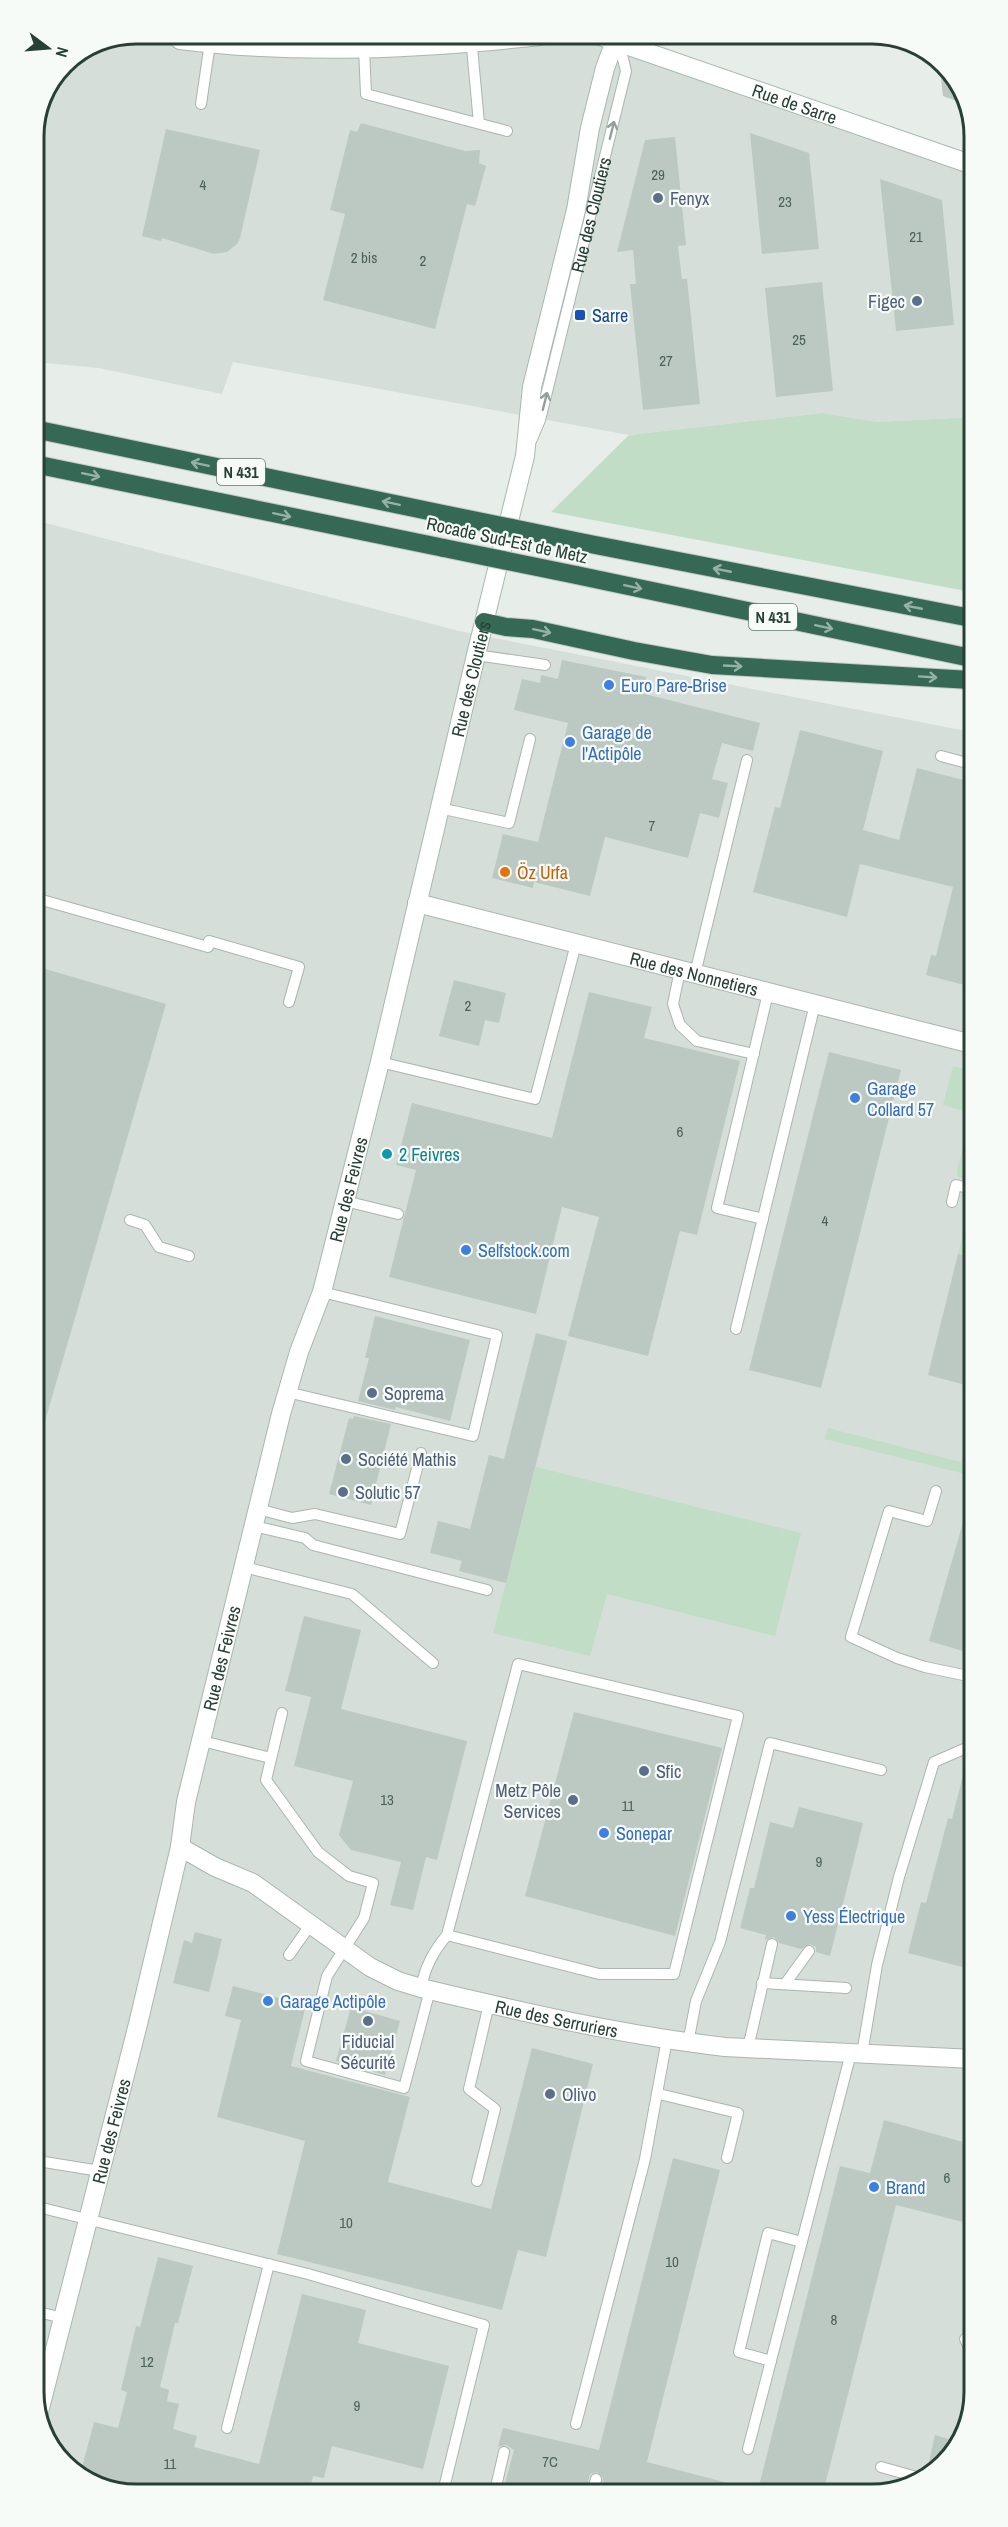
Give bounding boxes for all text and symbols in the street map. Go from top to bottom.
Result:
north arrow [18,18,78,78]
text: N [51,45,74,60]
street label: Rue de Sarre [749,77,840,130]
one-way arrow [606,121,618,140]
street label: Rue des Cloutiers [564,154,617,275]
house number: 29 [651,164,665,185]
house number: 4 [200,174,207,195]
place label: Fenyx [670,186,710,211]
marker: Fenyx [651,191,665,205]
house number: 23 [778,191,792,212]
house number: 21 [909,226,923,247]
house number: 2 bis [351,247,377,268]
house number: 2 [420,250,427,271]
place label: Figec [868,289,905,314]
marker: Figec [910,294,924,308]
place label: Sarre [592,303,628,328]
marker: Sarre [573,308,587,322]
house number: 25 [792,329,806,350]
house number: 27 [659,350,673,371]
one-way arrow [539,392,551,411]
one-way arrow [191,458,210,469]
road number: N 431 [217,459,265,485]
one-way arrow [82,470,101,482]
one-way arrow [382,497,401,508]
one-way arrow [272,510,292,521]
street label: Rocade Sud-Est de Metz [424,511,590,569]
one-way arrow [713,564,732,575]
one-way arrow [623,582,642,593]
one-way arrow [904,601,924,612]
road number: N 431 [749,604,797,630]
street label: Rue des Cloutiers [445,618,496,739]
one-way arrow [814,622,833,634]
one-way arrow [531,626,551,637]
one-way arrow [723,661,743,672]
one-way arrow [918,672,938,683]
place label: Euro Pare-Brise [621,673,727,698]
marker: Euro Pare-Brise [602,678,616,692]
place label: Garage de l'Actipôle [582,720,652,766]
marker: Garage de l'Actipôle [563,735,577,749]
house number: 7 [649,815,656,836]
place label: Öz Urfa [517,860,568,885]
marker: Öz Urfa [498,865,512,879]
street label: Rue des Nonnetiers [627,945,761,1002]
house number: 2 [465,995,472,1016]
place label: Garage Collard 57 [867,1076,934,1122]
marker: Garage Collard 57 [848,1091,862,1105]
house number: 6 [677,1121,684,1142]
street label: Rue des Feivres [323,1134,373,1245]
place label: 2 Feivres [399,1142,460,1167]
marker: 2 Feivres [380,1147,394,1161]
house number: 4 [822,1210,829,1231]
place label: Selfstock.com [478,1238,570,1263]
marker: Selfstock.com [459,1243,473,1257]
place label: Soprema [384,1381,444,1406]
marker: Soprema [365,1386,379,1400]
place label: Société Mathis [358,1447,456,1472]
marker: Société Mathis [339,1452,353,1466]
place label: Solutic 57 [355,1480,421,1505]
marker: Solutic 57 [336,1485,350,1499]
street label: Rue des Feivres [196,1603,246,1713]
place label: Sfic [656,1759,681,1784]
marker: Sfic [637,1764,651,1778]
place label: Metz Pôle Services [495,1778,561,1824]
house number: 13 [380,1789,394,1810]
marker: Metz Pôle Services [566,1793,580,1807]
house number: 11 [622,1795,635,1816]
place label: Sonepar [616,1821,672,1846]
marker: Sonepar [597,1826,611,1840]
house number: 9 [816,1851,823,1872]
place label: Yess Électrique [803,1904,905,1929]
marker: Yess Électrique [784,1909,798,1923]
place label: Garage Actipôle [280,1989,386,2014]
street label: Rue des Serruriers [493,1993,620,2043]
marker: Garage Actipôle [261,1994,275,2008]
marker: Fiducial Sécurité [361,2014,375,2028]
place label: Fiducial Sécurité [341,2029,395,2075]
street label: Rue des Feivres [85,2076,136,2186]
place label: Olivo [562,2082,596,2107]
marker: Olivo [543,2087,557,2101]
house number: 6 [944,2167,951,2188]
place label: Brand [886,2175,925,2200]
marker: Brand [867,2180,881,2194]
house number: 10 [339,2212,353,2233]
house number: 10 [665,2251,679,2272]
house number: 8 [831,2309,838,2330]
house number: 12 [140,2351,154,2372]
house number: 9 [354,2395,361,2416]
house number: 7C [542,2451,558,2472]
house number: 11 [164,2453,177,2474]

